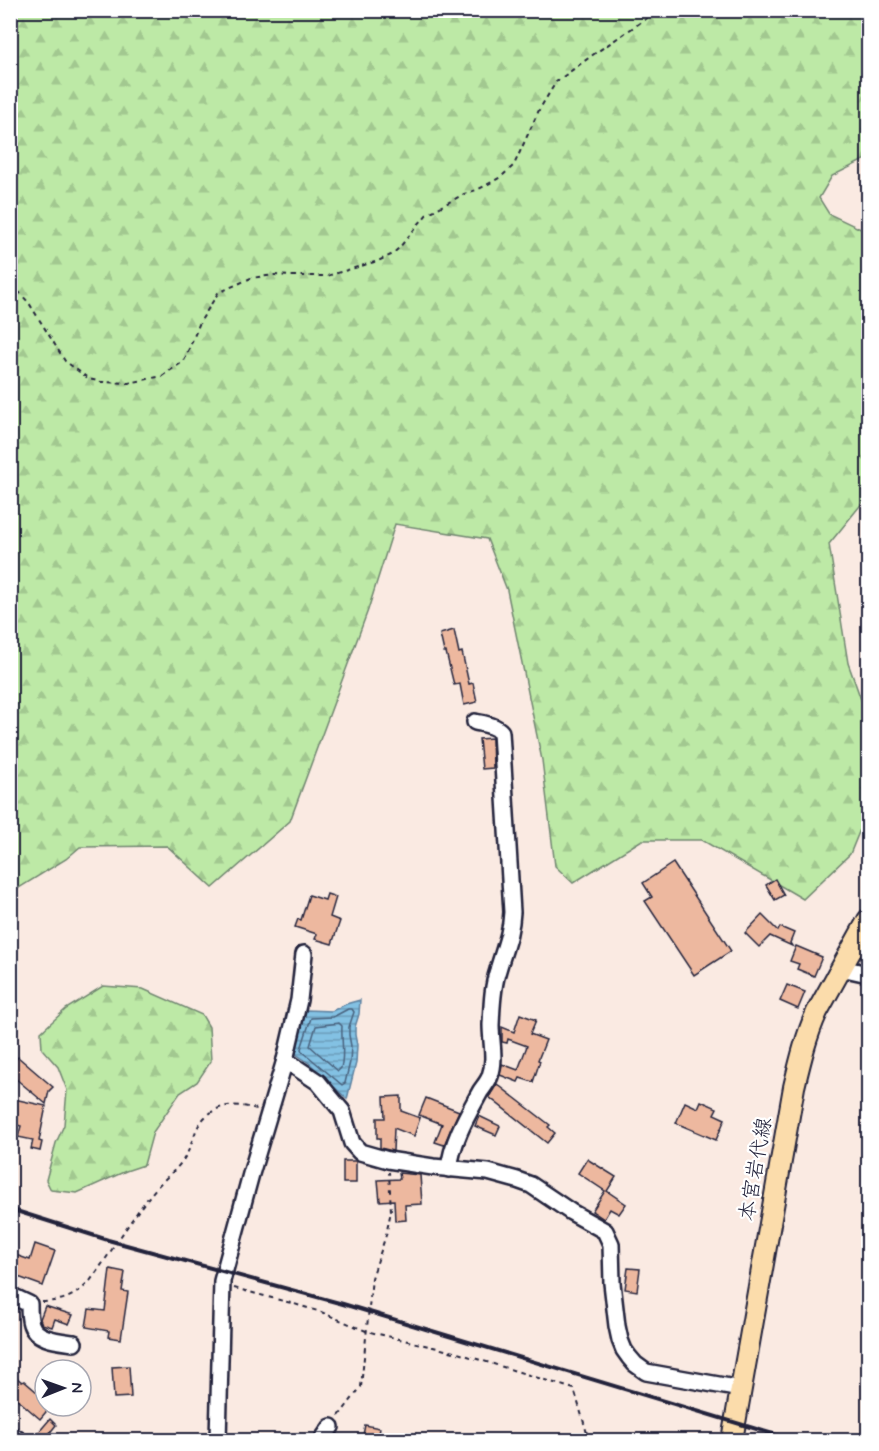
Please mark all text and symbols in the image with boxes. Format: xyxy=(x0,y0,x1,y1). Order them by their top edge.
street label: 本宮岩代線 xyxy=(733,1115,779,1223)
north arrow xyxy=(33,1358,93,1418)
text: N xyxy=(66,1382,87,1393)

